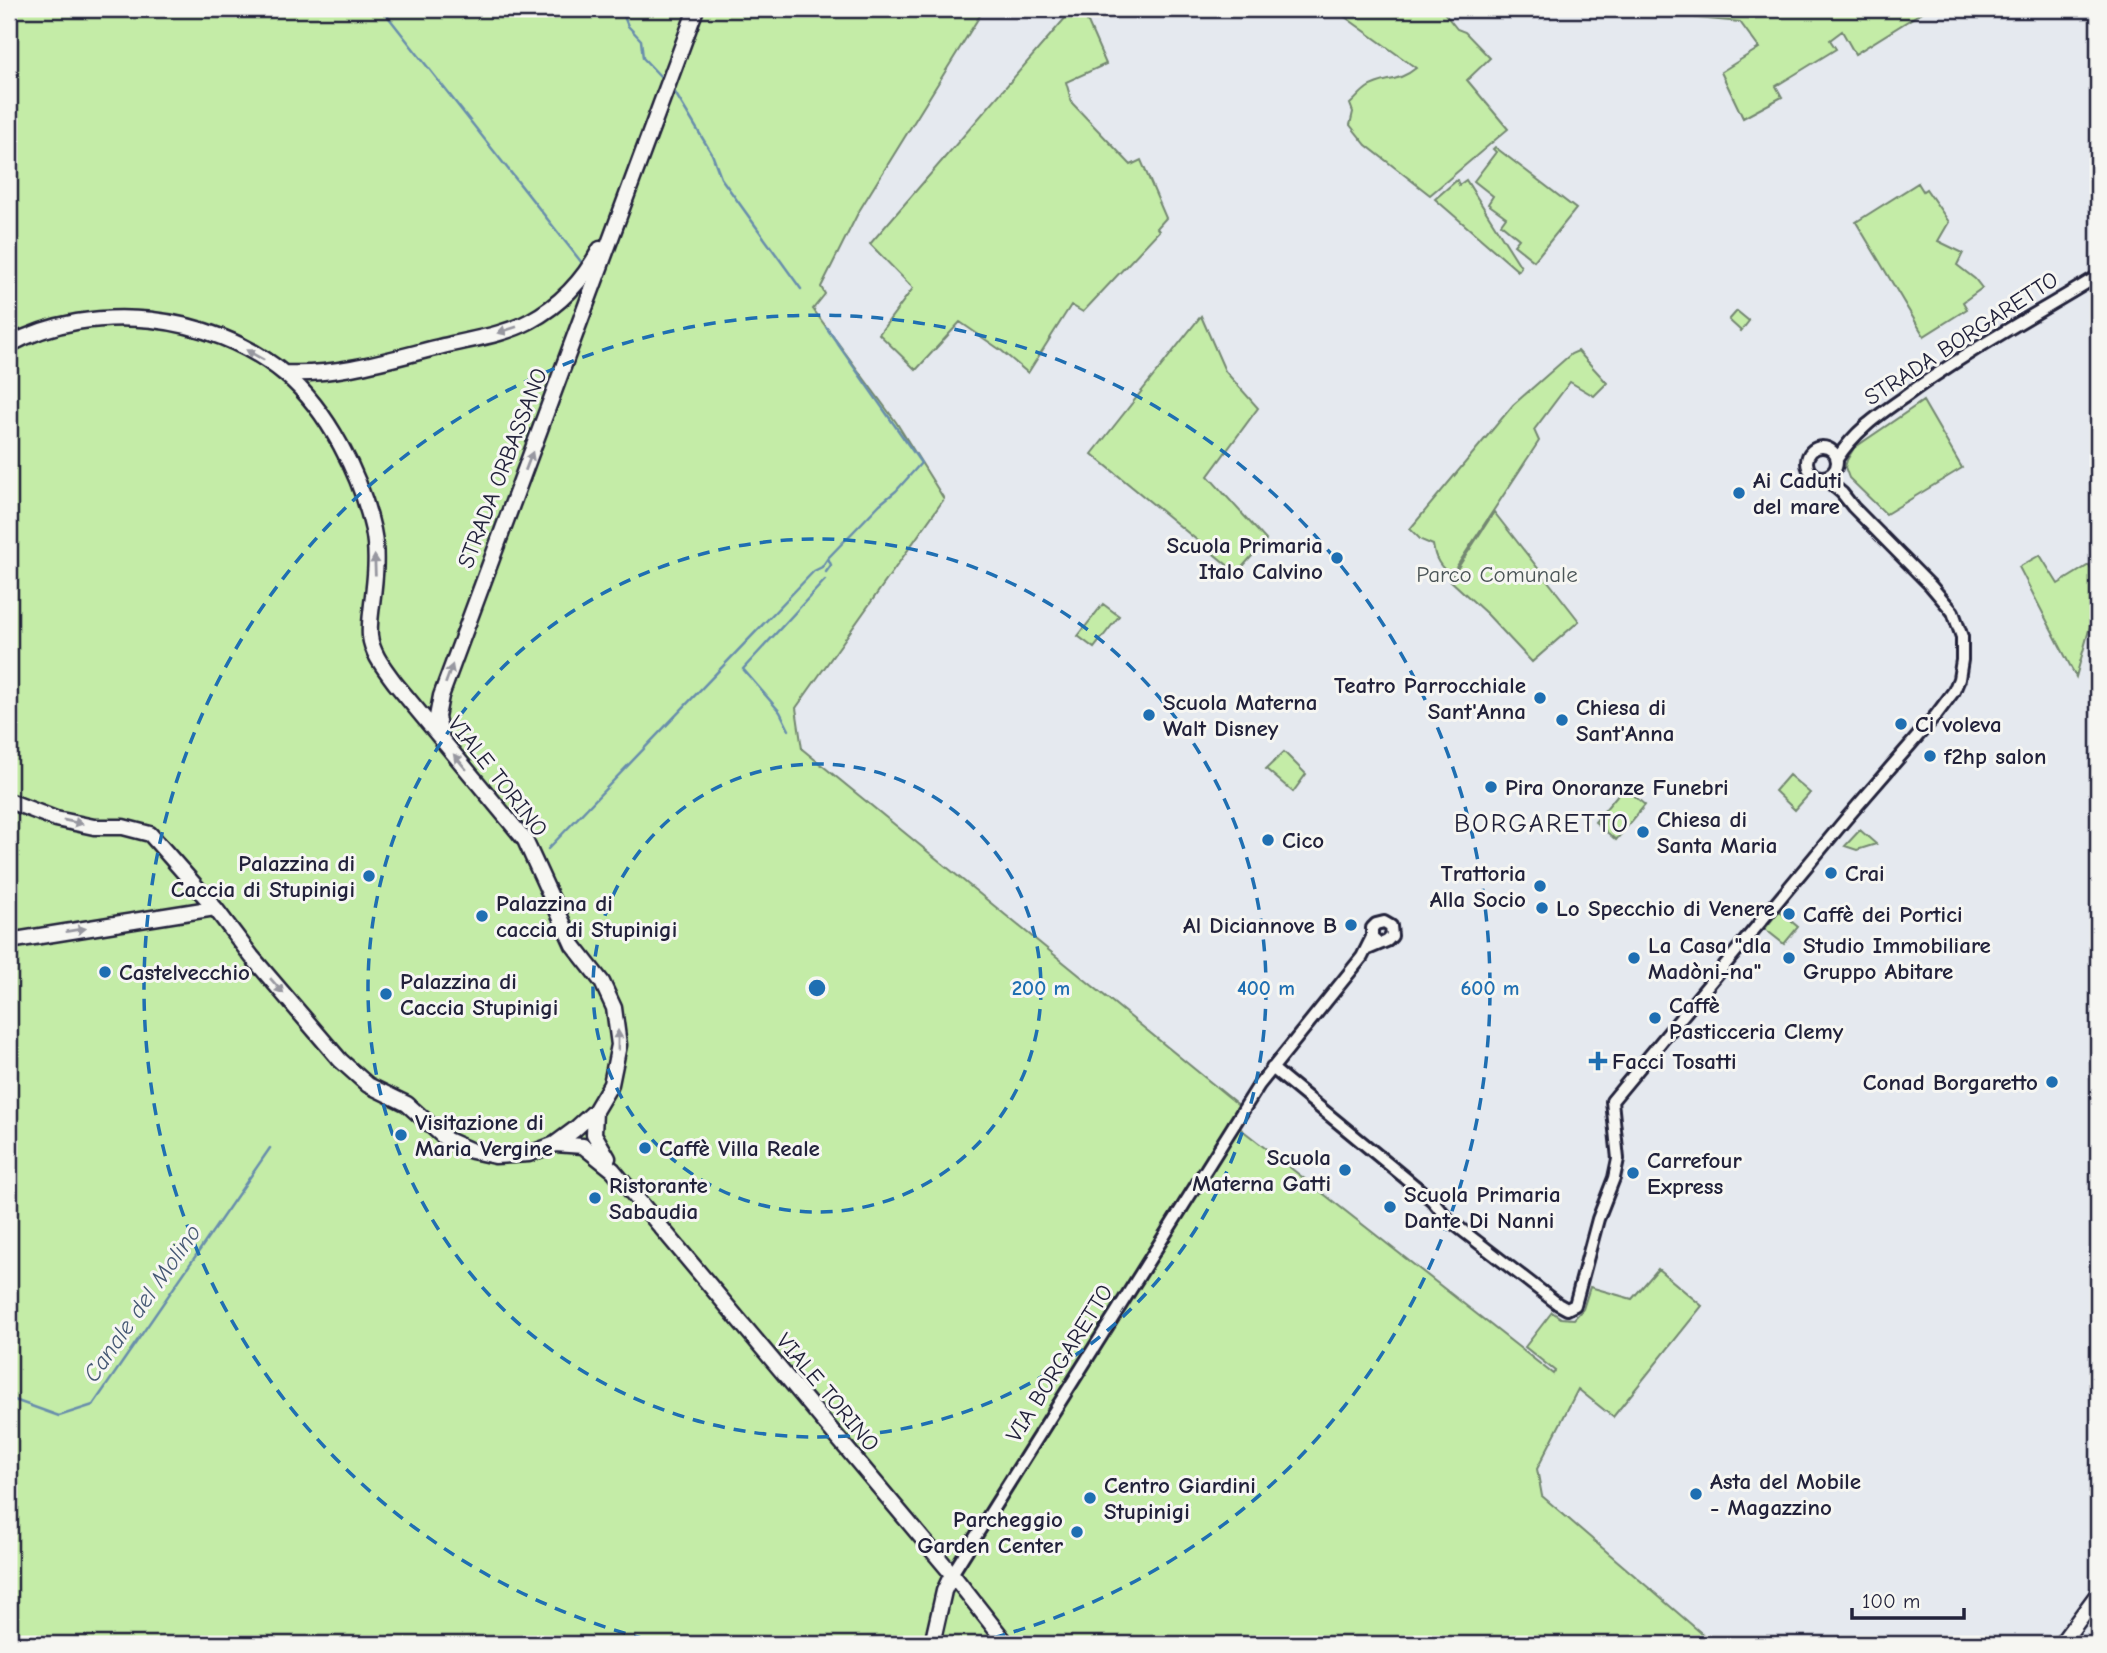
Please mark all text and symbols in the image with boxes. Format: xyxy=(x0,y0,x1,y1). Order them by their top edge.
street label: STRADA BORGARETTO xyxy=(1859,266,2063,411)
one-way arrow xyxy=(497,325,518,336)
one-way arrow xyxy=(246,349,265,361)
street label: STRADA ORBASSANO xyxy=(452,364,553,572)
one-way arrow xyxy=(524,450,535,471)
place label: Ai Caduti del mare xyxy=(1753,467,1842,520)
marker: Ai Caduti del mare xyxy=(1731,485,1747,501)
place label: Scuola Primaria Italo Calvino xyxy=(1166,532,1323,585)
marker: Scuola Primaria Italo Calvino xyxy=(1329,550,1345,566)
one-way arrow xyxy=(369,554,380,576)
park label: Parco Comunale xyxy=(1416,561,1578,588)
one-way arrow xyxy=(444,664,455,685)
place label: Teatro Parrocchiale Sant'Anna xyxy=(1334,672,1526,725)
place label: Scuola Materna Walt Disney xyxy=(1163,689,1317,742)
marker: Teatro Parrocchiale Sant'Anna xyxy=(1532,690,1548,706)
place label: Chiesa di Sant'Anna xyxy=(1576,694,1674,747)
marker: Scuola Materna Walt Disney xyxy=(1141,707,1157,723)
street label: VIALE TORINO xyxy=(442,711,553,842)
place label: Ci voleva xyxy=(1915,711,2002,738)
marker: Chiesa di Sant'Anna xyxy=(1554,712,1570,728)
marker: Ci voleva xyxy=(1893,716,1909,732)
place label: f2hp salon xyxy=(1943,743,2046,770)
marker: f2hp salon xyxy=(1922,748,1938,764)
one-way arrow xyxy=(453,753,468,770)
place label: Pira Onoranze Funebri xyxy=(1505,774,1729,801)
marker: Pira Onoranze Funebri xyxy=(1483,779,1499,795)
place label: Chiesa di Santa Maria xyxy=(1657,806,1777,859)
district label: BORGARETTO xyxy=(1454,809,1630,839)
one-way arrow xyxy=(62,817,84,828)
marker: Chiesa di Santa Maria xyxy=(1635,824,1651,840)
place label: Cico xyxy=(1282,827,1324,854)
marker: Cico xyxy=(1260,832,1276,848)
place label: Palazzina di Caccia di Stupinigi xyxy=(171,850,355,903)
place label: Trattoria Alla Socio xyxy=(1430,860,1526,913)
place label: Crai xyxy=(1845,860,1885,887)
marker: Crai xyxy=(1823,865,1839,881)
marker: Palazzina di Caccia di Stupinigi xyxy=(361,868,377,884)
marker: Trattoria Alla Socio xyxy=(1532,878,1548,894)
place label: Palazzina di caccia di Stupinigi xyxy=(496,890,677,943)
place label: Lo Specchio di Venere xyxy=(1556,895,1775,922)
marker: Lo Specchio di Venere xyxy=(1534,900,1550,916)
place label: Caffè dei Portici xyxy=(1803,901,1963,928)
marker: Caffè dei Portici xyxy=(1781,906,1797,922)
marker: Palazzina di caccia di Stupinigi xyxy=(474,908,490,924)
place label: Al Diciannove B xyxy=(1183,912,1337,939)
marker: Al Diciannove B xyxy=(1343,917,1359,933)
one-way arrow xyxy=(65,924,87,935)
place label: La Casa "dla Madòni-na" xyxy=(1648,932,1771,985)
place label: Studio Immobiliare Gruppo Abitare xyxy=(1803,932,1991,985)
marker: La Casa "dla Madòni-na" xyxy=(1626,950,1642,966)
marker: Studio Immobiliare Gruppo Abitare xyxy=(1781,950,1797,966)
place label: Castelvecchio xyxy=(119,959,250,986)
marker: Castelvecchio xyxy=(97,964,113,980)
place label: Palazzina di Caccia Stupinigi xyxy=(400,968,558,1021)
centre of rings xyxy=(805,976,829,1000)
text: 200 m xyxy=(1012,976,1070,1000)
text: 400 m xyxy=(1237,976,1295,1000)
text: 600 m xyxy=(1460,976,1520,1000)
one-way arrow xyxy=(269,977,285,994)
marker: Palazzina di Caccia Stupinigi xyxy=(378,986,394,1002)
place label: Caffè Pasticceria Clemy xyxy=(1669,992,1844,1045)
marker: Caffè Pasticceria Clemy xyxy=(1647,1010,1663,1026)
one-way arrow xyxy=(612,1029,624,1051)
place label: Facci Tosatti xyxy=(1612,1048,1737,1075)
marker: Facci Tosatti xyxy=(1590,1053,1606,1069)
place label: Conad Borgaretto xyxy=(1863,1069,2038,1096)
marker: Conad Borgaretto xyxy=(2044,1074,2060,1090)
place label: Visitazione di Maria Vergine xyxy=(415,1109,553,1162)
marker: Visitazione di Maria Vergine xyxy=(393,1127,409,1143)
place label: Caffè Villa Reale xyxy=(659,1135,820,1162)
marker: Caffè Villa Reale xyxy=(637,1140,653,1156)
place label: Scuola Materna Gatti xyxy=(1192,1144,1331,1197)
place label: Carrefour Express xyxy=(1647,1147,1742,1200)
marker: Scuola Materna Gatti xyxy=(1337,1162,1353,1178)
marker: Carrefour Express xyxy=(1625,1165,1641,1181)
place label: Ristorante Sabaudia xyxy=(609,1172,708,1225)
place label: Scuola Primaria Dante Di Nanni xyxy=(1404,1181,1561,1234)
marker: Ristorante Sabaudia xyxy=(587,1190,603,1206)
marker: Scuola Primaria Dante Di Nanni xyxy=(1382,1199,1398,1215)
water label: Canale del Molino xyxy=(77,1219,207,1387)
street label: VIA BORGARETTO xyxy=(1000,1280,1119,1447)
street label: VIALE TORINO xyxy=(770,1328,885,1457)
place label: Asta del Mobile - Magazzino xyxy=(1710,1468,1861,1521)
place label: Centro Giardini Stupinigi xyxy=(1104,1472,1256,1525)
marker: Asta del Mobile - Magazzino xyxy=(1688,1486,1704,1502)
marker: Centro Giardini Stupinigi xyxy=(1082,1490,1098,1506)
place label: Parcheggio Garden Center xyxy=(917,1506,1064,1559)
marker: Parcheggio Garden Center xyxy=(1069,1524,1085,1540)
scale bar xyxy=(1852,1576,1964,1620)
text: 100 m xyxy=(1862,1589,1920,1613)

